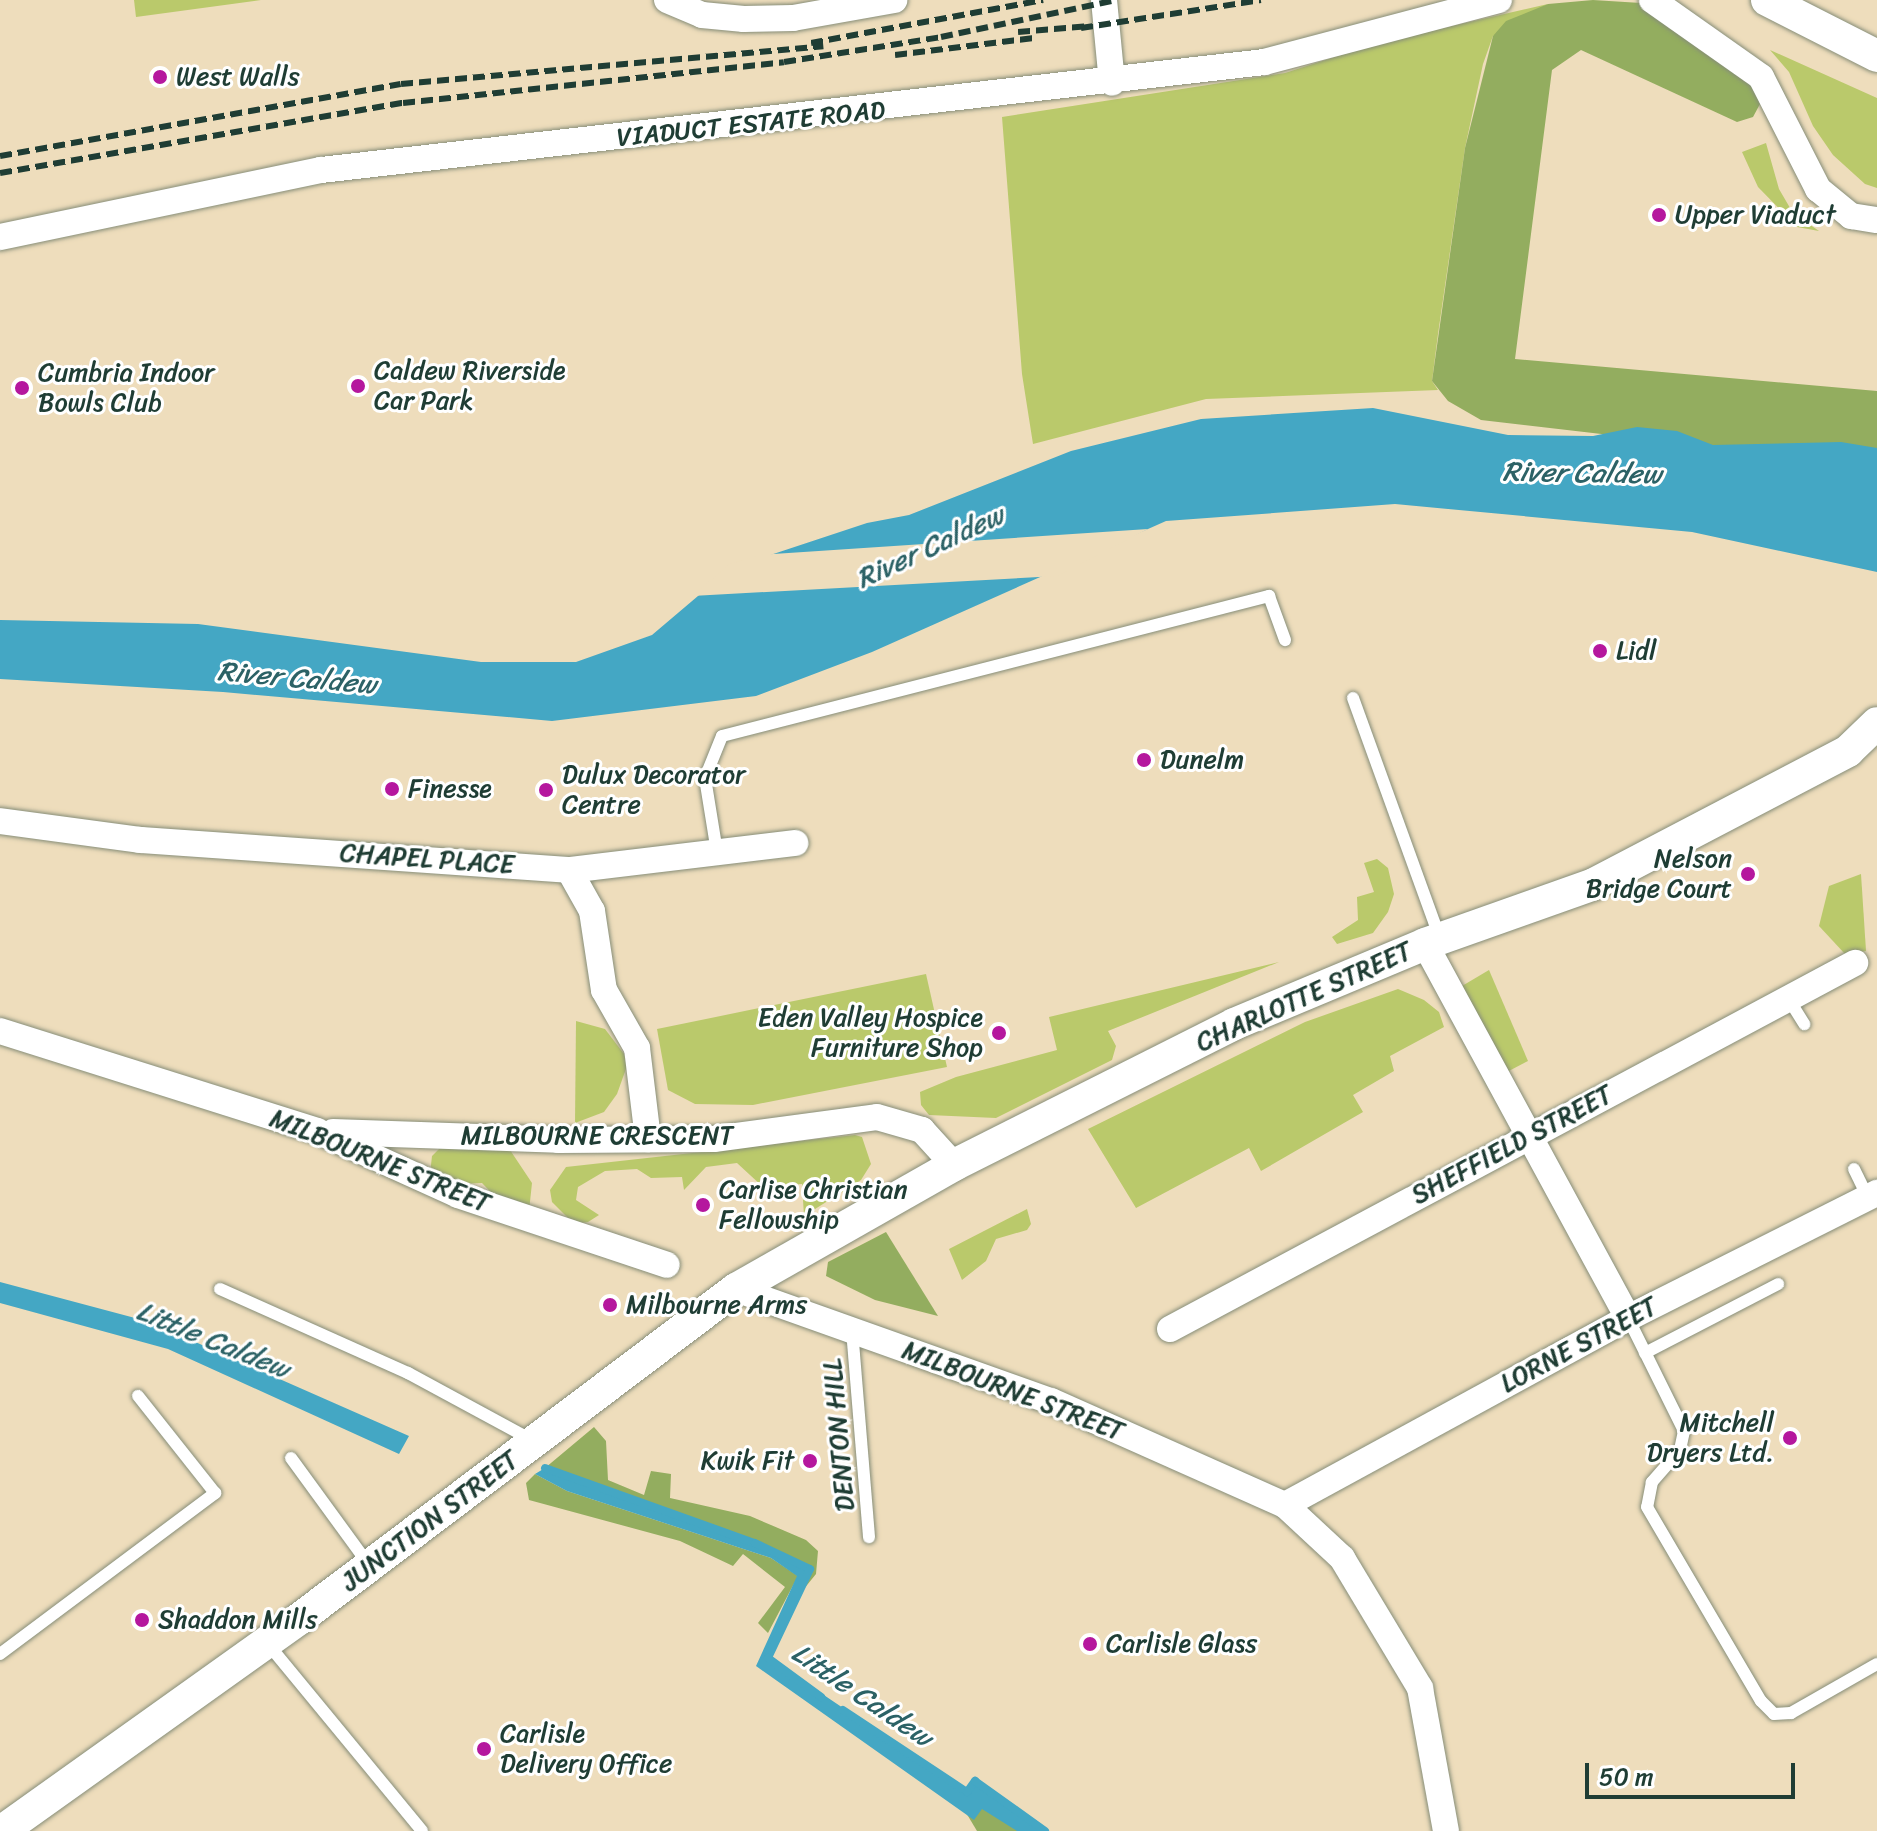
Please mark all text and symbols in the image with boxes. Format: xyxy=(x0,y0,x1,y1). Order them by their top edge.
place label: West Walls xyxy=(176,61,298,93)
marker: West Walls xyxy=(151,68,169,86)
street label: VIADUCT ESTATE ROAD xyxy=(616,94,886,154)
place label: Upper Viaduct xyxy=(1675,199,1837,231)
marker: Upper Viaduct xyxy=(1650,206,1668,224)
place label: Caldew Riverside Car Park xyxy=(374,355,566,416)
place label: Cumbria Indoor Bowls Club xyxy=(38,357,215,418)
marker: Caldew Riverside Car Park xyxy=(349,377,367,395)
marker: Cumbria Indoor Bowls Club xyxy=(13,379,31,397)
water label: River Caldew xyxy=(1502,455,1662,491)
water label: River Caldew xyxy=(851,498,1009,596)
place label: Lidl xyxy=(1616,635,1656,667)
marker: Lidl xyxy=(1591,642,1609,660)
water label: River Caldew xyxy=(216,654,378,702)
place label: Dunelm xyxy=(1160,744,1244,776)
marker: Dunelm xyxy=(1135,751,1153,769)
place label: Dulux Decorator Centre xyxy=(562,759,746,820)
place label: Finesse xyxy=(408,773,492,805)
marker: Finesse xyxy=(383,780,401,798)
marker: Dulux Decorator Centre xyxy=(537,781,555,799)
street label: CHAPEL PLACE xyxy=(339,837,515,881)
place label: Nelson Bridge Court xyxy=(1585,843,1732,904)
marker: Nelson Bridge Court xyxy=(1739,865,1757,883)
street label: CHARLOTTE STREET xyxy=(1191,935,1417,1059)
place label: Eden Valley Hospice Furniture Shop xyxy=(756,1002,983,1064)
marker: Eden Valley Hospice Furniture Shop xyxy=(990,1024,1008,1042)
street label: SHEFFIELD STREET xyxy=(1406,1079,1618,1211)
street label: MILBOURNE STREET xyxy=(264,1102,496,1220)
street label: MILBOURNE CRESCENT xyxy=(462,1120,732,1152)
place label: Carlise Christian Fellowship xyxy=(719,1174,907,1236)
marker: Carlise Christian Fellowship xyxy=(694,1196,712,1214)
place label: Milbourne Arms xyxy=(626,1289,806,1321)
street label: LORNE STREET xyxy=(1495,1291,1663,1399)
water label: Little Caldew xyxy=(132,1294,294,1386)
marker: Milbourne Arms xyxy=(601,1296,619,1314)
street label: MILBOURNE STREET xyxy=(896,1334,1130,1448)
street label: DENTON HILL xyxy=(817,1356,861,1514)
place label: Mitchell Dryers Ltd. xyxy=(1647,1407,1774,1468)
marker: Mitchell Dryers Ltd. xyxy=(1781,1429,1799,1447)
street label: JUNCTION STREET xyxy=(334,1443,526,1599)
place label: Kwik Fit xyxy=(700,1445,794,1477)
marker: Kwik Fit xyxy=(801,1452,819,1470)
place label: Shaddon Mills xyxy=(158,1604,316,1636)
marker: Shaddon Mills xyxy=(133,1611,151,1629)
place label: Carlisle Glass xyxy=(1106,1628,1257,1660)
marker: Carlisle Glass xyxy=(1081,1635,1099,1653)
water label: Little Caldew xyxy=(786,1636,938,1754)
place label: Carlisle Delivery Office xyxy=(500,1718,672,1780)
marker: Carlisle Delivery Office xyxy=(475,1740,493,1758)
scale bar xyxy=(1589,1747,1799,1797)
text: 50 m xyxy=(1599,1756,1654,1798)

